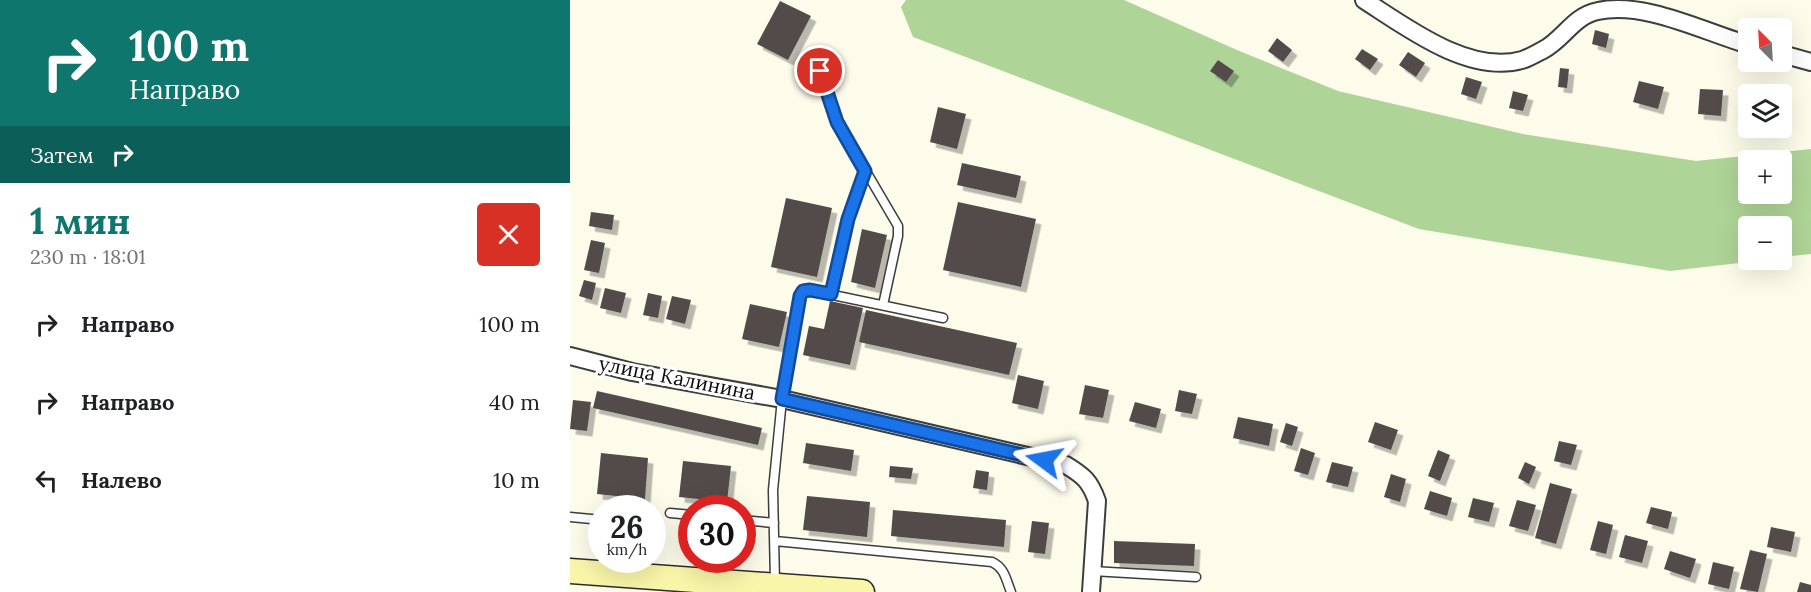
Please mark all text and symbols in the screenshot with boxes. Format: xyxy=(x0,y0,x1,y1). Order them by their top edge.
north arrow xyxy=(1738,18,1792,72)
map controls xyxy=(1738,18,1792,270)
text: 100 m xyxy=(129,19,249,73)
icon: right xyxy=(30,24,108,102)
pin xyxy=(794,45,845,96)
icon: arrive xyxy=(803,54,836,87)
text: Направо xyxy=(129,72,240,106)
button: layers xyxy=(1738,84,1792,138)
icon: right xyxy=(106,138,139,171)
text: Затем xyxy=(30,141,94,169)
button: + xyxy=(1738,150,1792,204)
text: 1 мин xyxy=(30,198,131,244)
button: close xyxy=(477,203,540,266)
button: − xyxy=(1738,216,1792,270)
text: 230 m · 18:01 xyxy=(30,244,146,269)
icon: right xyxy=(30,308,63,341)
text: Направо xyxy=(81,310,175,338)
text: 100 m xyxy=(479,310,540,338)
street label: улица Калинина xyxy=(597,350,757,405)
icon: right xyxy=(30,386,63,419)
text: Направо xyxy=(81,388,175,416)
text: 40 m xyxy=(489,388,540,416)
position arrow xyxy=(1012,428,1076,492)
icon: left xyxy=(30,464,63,497)
text: Налево xyxy=(81,466,162,494)
text: 10 m xyxy=(493,466,540,494)
speed limit sign: 30 xyxy=(678,495,756,573)
text: 26 xyxy=(610,508,644,546)
text: km/h xyxy=(607,540,647,559)

